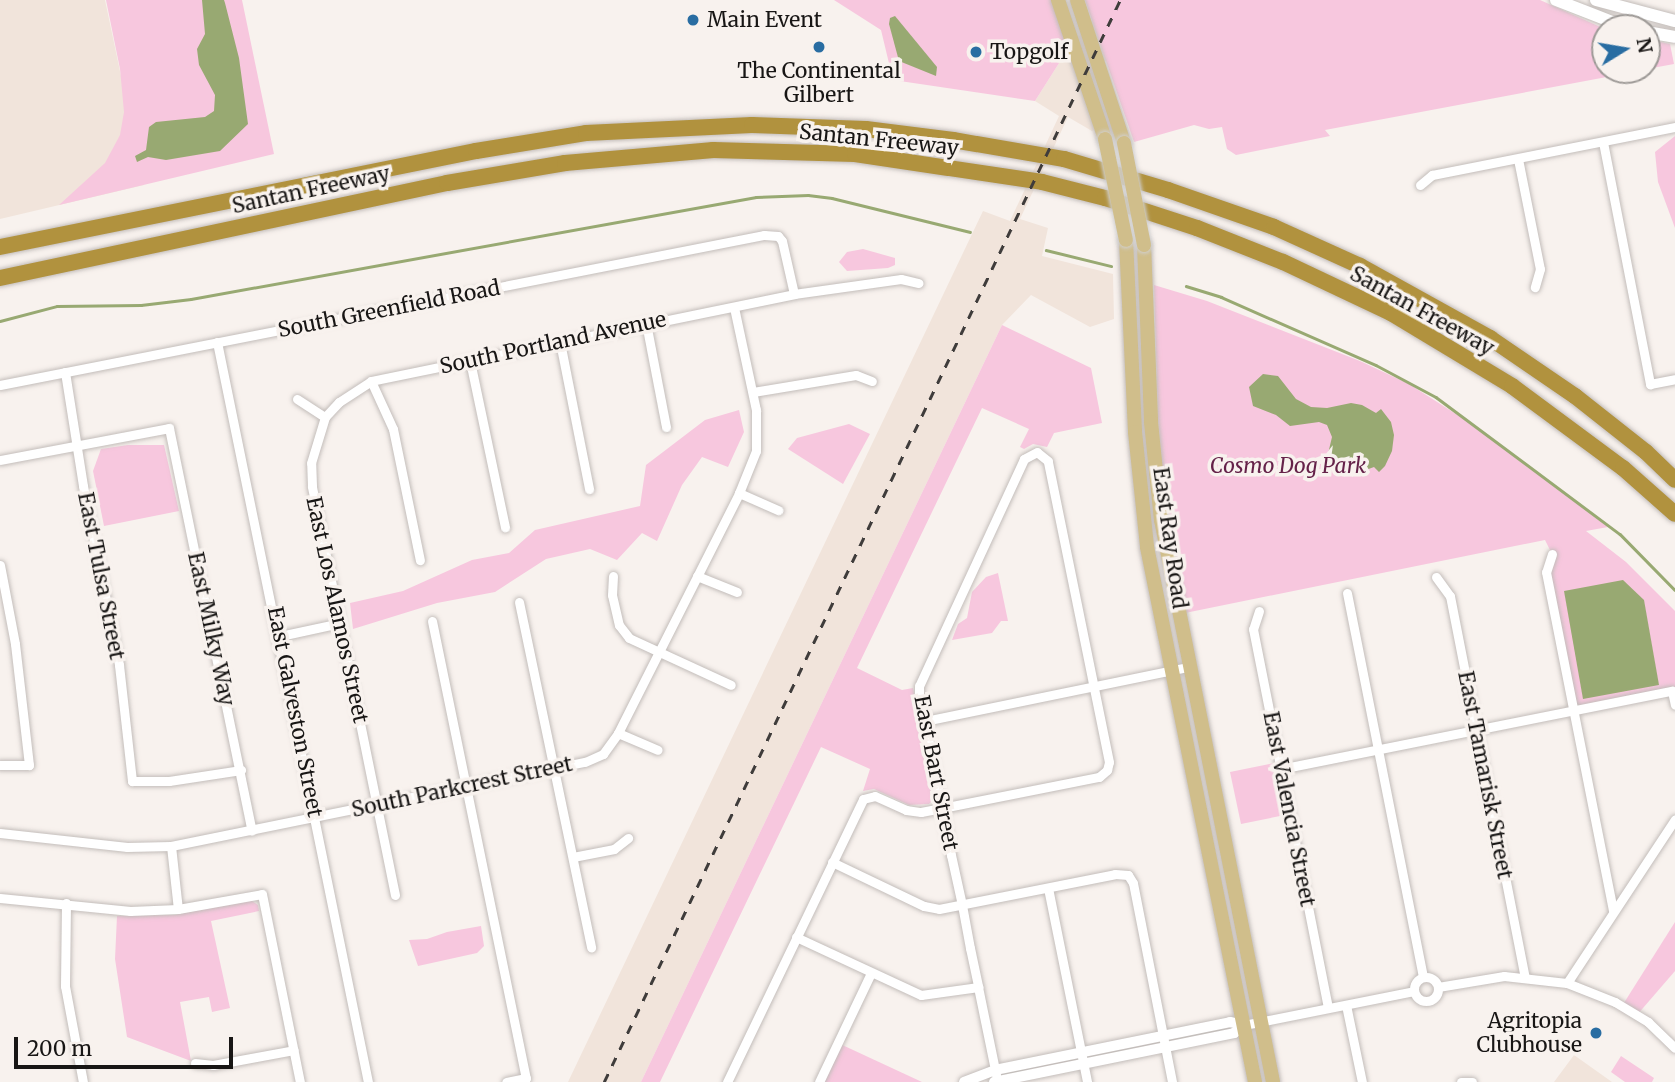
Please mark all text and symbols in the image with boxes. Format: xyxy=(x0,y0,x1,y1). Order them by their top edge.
place label: Main Event xyxy=(707,7,822,33)
marker: Main Event xyxy=(685,12,701,28)
north arrow xyxy=(1591,14,1661,84)
text: N xyxy=(1631,36,1658,55)
marker: The Continental Gilbert xyxy=(811,39,827,55)
place label: Topgolf xyxy=(990,39,1068,65)
marker: Topgolf xyxy=(968,44,984,60)
place label: The Continental Gilbert xyxy=(737,58,901,108)
street label: Santan Freeway xyxy=(798,119,960,161)
street label: Santan Freeway xyxy=(230,161,392,219)
street label: Santan Freeway xyxy=(1346,261,1498,361)
street label: South Greenfield Road xyxy=(276,275,502,343)
street label: South Portland Avenue xyxy=(438,307,668,379)
park label: Cosmo Dog Park xyxy=(1210,453,1366,479)
street label: East Ray Road xyxy=(1148,466,1192,610)
street label: East Tulsa Street xyxy=(72,490,130,662)
street label: East Los Alamos Street xyxy=(301,494,373,726)
street label: East Milky Way xyxy=(182,550,240,708)
street label: East Galveston Street xyxy=(262,605,328,819)
street label: East Tamarisk Street xyxy=(1452,669,1518,881)
street label: East Bart Street xyxy=(909,693,963,853)
street label: East Valencia Street xyxy=(1258,709,1320,909)
street label: South Parkcrest Street xyxy=(349,751,575,823)
place label: Agritopia Clubhouse xyxy=(1476,1008,1582,1058)
scale bar xyxy=(18,1023,236,1066)
marker: Agritopia Clubhouse xyxy=(1588,1025,1604,1041)
text: 200 m xyxy=(27,1035,92,1062)

